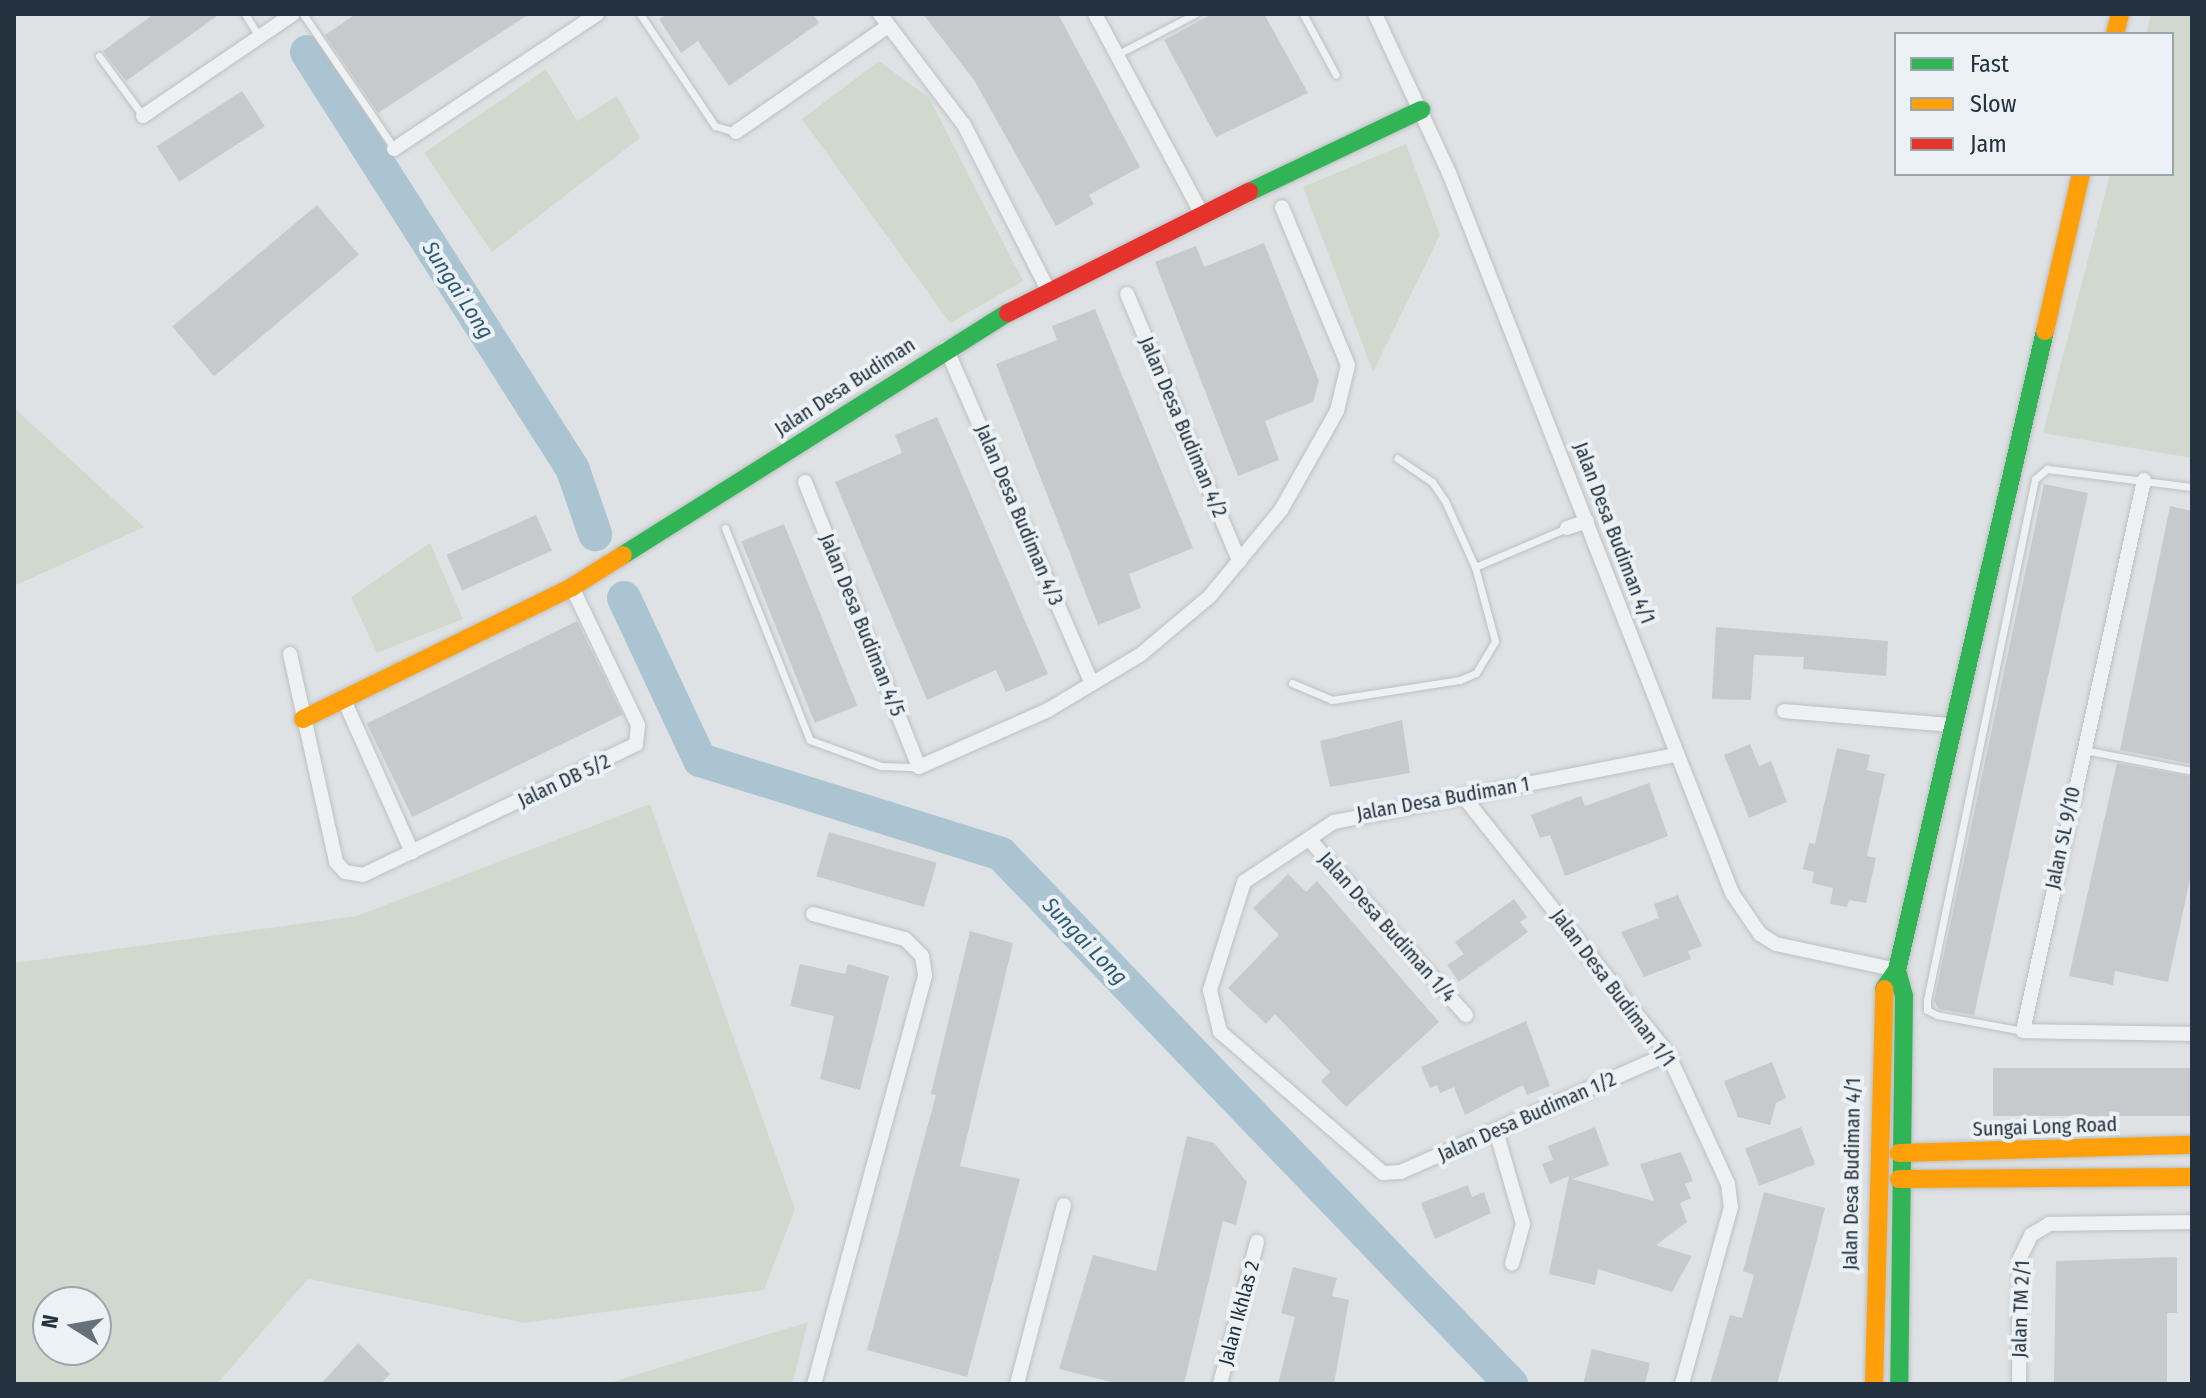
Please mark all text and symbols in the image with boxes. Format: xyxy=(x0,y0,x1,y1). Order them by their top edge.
legend xyxy=(1894,32,2174,176)
text: Fast xyxy=(1970,50,2009,78)
text: Slow xyxy=(1970,90,2016,118)
text: Jam xyxy=(1970,130,2007,158)
water label: Sungai Long xyxy=(417,236,499,344)
street label: Jalan Desa Budiman xyxy=(770,333,920,441)
street label: Jalan Desa Budiman 4/2 xyxy=(1134,333,1232,521)
street label: Jalan Desa Budiman 4/3 xyxy=(970,421,1068,609)
street label: Jalan Desa Budiman 4/1 xyxy=(1568,439,1660,627)
street label: Jalan Desa Budiman 4/5 xyxy=(814,530,910,720)
street label: Jalan DB 5/2 xyxy=(514,749,614,813)
street label: Jalan Desa Budiman 1 xyxy=(1355,772,1531,826)
street label: Jalan SL 9/10 xyxy=(2040,785,2086,891)
street label: Jalan Desa Budiman 1/4 xyxy=(1313,847,1461,1007)
water label: Sungai Long xyxy=(1037,892,1133,990)
street label: Jalan Desa Budiman 1/1 xyxy=(1546,905,1680,1071)
street label: Jalan Desa Budiman 1/2 xyxy=(1434,1067,1620,1167)
street label: Jalan Desa Budiman 4/1 xyxy=(1838,1078,1866,1270)
street label: Sungai Long Road xyxy=(1972,1112,2118,1142)
street label: Jalan Ikhlas 2 xyxy=(1214,1258,1264,1368)
street label: Jalan TM 2/1 xyxy=(2007,1260,2035,1358)
north arrow xyxy=(32,1286,112,1366)
text: N xyxy=(35,1313,64,1331)

